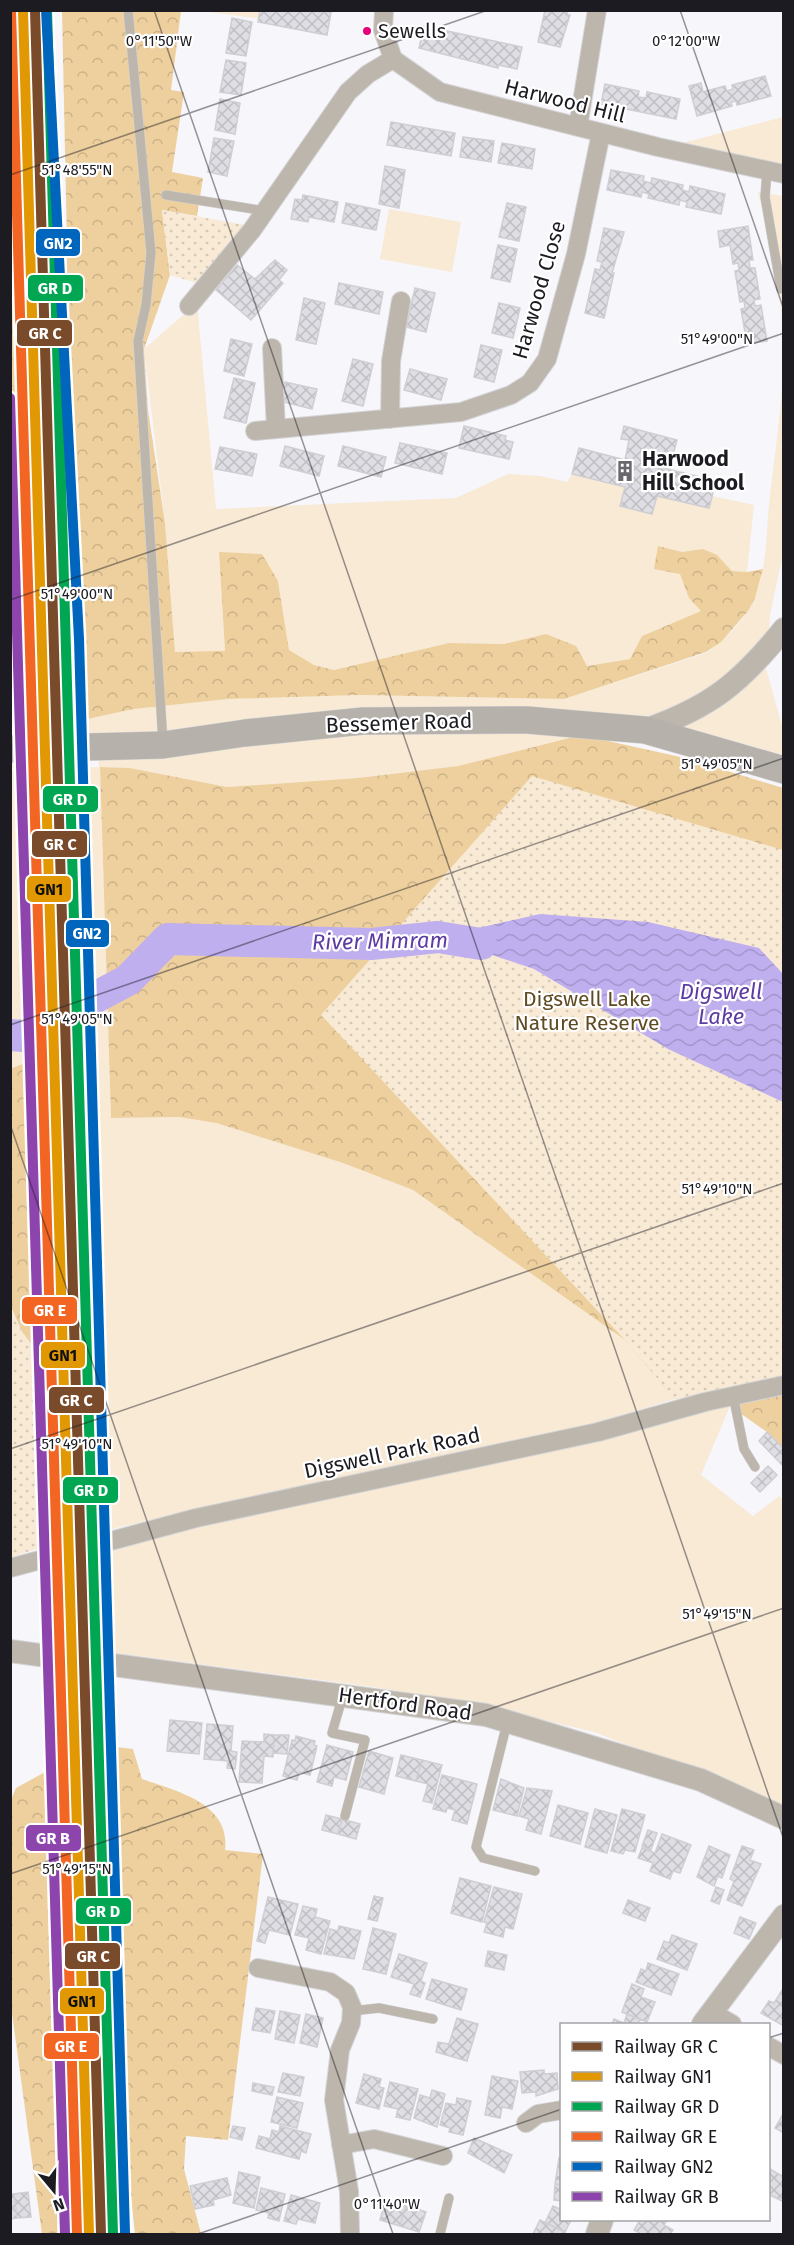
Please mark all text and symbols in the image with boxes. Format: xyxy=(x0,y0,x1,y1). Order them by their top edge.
place label: Sewells xyxy=(378,19,446,43)
marker: Sewells xyxy=(361,25,373,37)
text: 0°11'50"W xyxy=(126,32,193,50)
text: 0°12'00"W xyxy=(652,32,721,50)
street label: Harwood Hill xyxy=(502,73,628,129)
text: 51°48'55"N xyxy=(41,161,113,179)
street label: Harwood Close xyxy=(507,218,571,362)
line badge: GN2 xyxy=(35,228,81,257)
text: GN2 xyxy=(43,234,73,253)
line badge: GR D xyxy=(27,274,84,302)
text: GR D xyxy=(38,279,72,298)
line badge: GR C xyxy=(16,319,73,347)
text: GR C xyxy=(28,324,62,343)
text: 51°49'00"N xyxy=(681,330,753,348)
place label: Harwood Hill School xyxy=(642,446,745,496)
building icon: Harwood Hill School xyxy=(613,459,637,483)
text: 51°49'00"N xyxy=(41,585,113,603)
street label: Bessemer Road xyxy=(325,707,473,739)
text: 51°49'05"N xyxy=(681,755,753,773)
line badge: GR D xyxy=(42,785,99,813)
text: GR D xyxy=(53,790,87,809)
line badge: GR C xyxy=(31,830,88,858)
text: GR C xyxy=(43,835,77,854)
line badge: GN1 xyxy=(26,875,72,903)
text: GN1 xyxy=(35,880,63,899)
line badge: GN2 xyxy=(65,919,110,948)
text: GN2 xyxy=(72,924,102,943)
water label: River Mimram xyxy=(312,926,448,956)
water label: Digswell Lake xyxy=(680,978,762,1030)
park label: Digswell Lake Nature Reserve xyxy=(515,986,659,1036)
text: 51°49'05"N xyxy=(41,1010,113,1028)
text: 51°49'10"N xyxy=(682,1180,752,1198)
line badge: GR E xyxy=(21,1296,78,1325)
text: GR E xyxy=(34,1301,66,1320)
line badge: GN1 xyxy=(40,1341,86,1369)
text: GN1 xyxy=(49,1346,77,1365)
line badge: GR C xyxy=(48,1386,105,1414)
text: GR C xyxy=(59,1391,93,1410)
street label: Digswell Park Road xyxy=(301,1422,483,1484)
text: 51°49'10"N xyxy=(42,1435,112,1453)
line badge: GR D xyxy=(62,1476,119,1504)
text: GR D xyxy=(74,1481,108,1500)
text: 51°49'15"N xyxy=(682,1605,752,1623)
street label: Hertford Road xyxy=(337,1682,473,1726)
line badge: GR B xyxy=(25,1824,82,1852)
text: GR B xyxy=(36,1829,70,1848)
text: 51°49'15"N xyxy=(42,1860,112,1878)
line badge: GR D xyxy=(75,1897,132,1925)
text: GR D xyxy=(86,1902,120,1921)
line badge: GR C xyxy=(64,1942,121,1970)
text: GR C xyxy=(76,1947,110,1966)
line badge: GN1 xyxy=(59,1987,105,2015)
text: GN1 xyxy=(68,1992,96,2011)
legend xyxy=(560,2023,770,2221)
line badge: GR E xyxy=(43,2032,100,2060)
text: Railway GR C xyxy=(614,2036,718,2058)
text: GR E xyxy=(55,2037,87,2056)
text: Railway GN1 xyxy=(614,2066,712,2088)
text: Railway GR D xyxy=(614,2096,719,2118)
text: Railway GR E xyxy=(614,2126,717,2148)
text: Railway GN2 xyxy=(614,2156,713,2178)
north arrow xyxy=(24,2161,84,2221)
text: Railway GR B xyxy=(614,2186,719,2208)
text: N xyxy=(51,2194,67,2215)
text: 0°11'40"W xyxy=(354,2195,421,2213)

